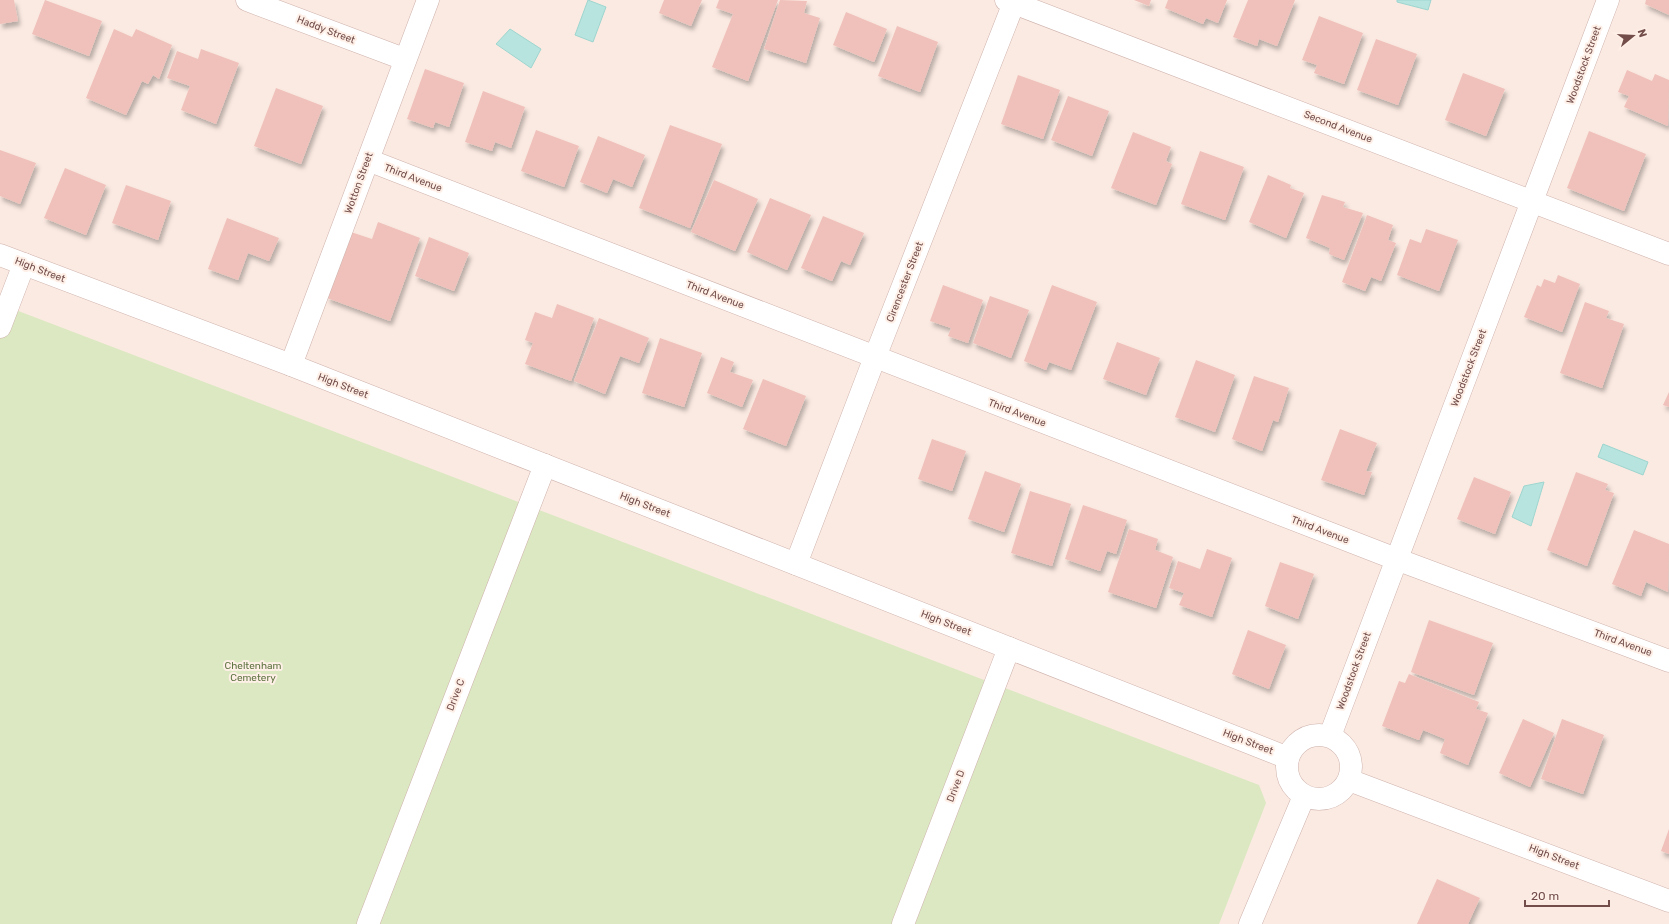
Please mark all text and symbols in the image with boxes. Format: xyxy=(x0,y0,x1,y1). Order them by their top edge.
street label: Haddy Street xyxy=(295,13,357,47)
north arrow xyxy=(1613,16,1653,56)
street label: Woodstock Street xyxy=(1564,24,1604,106)
text: N xyxy=(1635,27,1649,39)
street label: Second Avenue xyxy=(1302,108,1374,146)
street label: Wotton Street xyxy=(342,151,376,215)
street label: Third Avenue xyxy=(382,161,444,195)
street label: Cirencester Street xyxy=(884,240,926,324)
street label: High Street xyxy=(13,255,67,285)
street label: Third Avenue xyxy=(684,278,746,312)
street label: Woodstock Street xyxy=(1449,328,1489,408)
street label: High Street xyxy=(316,371,370,401)
street label: Third Avenue xyxy=(986,396,1048,430)
street label: High Street xyxy=(618,490,672,520)
street label: Third Avenue xyxy=(1289,513,1351,547)
street label: High Street xyxy=(919,608,973,638)
street label: Third Avenue xyxy=(1592,627,1654,659)
street label: Woodstock Street xyxy=(1334,630,1374,712)
park label: Cheltenham Cemetery xyxy=(225,660,282,684)
street label: Drive C xyxy=(444,677,468,713)
street label: High Street xyxy=(1221,727,1275,757)
street label: Drive D xyxy=(944,768,968,804)
street label: High Street xyxy=(1527,842,1581,872)
scale bar xyxy=(1525,882,1609,908)
text: 20 m xyxy=(1531,889,1559,903)

